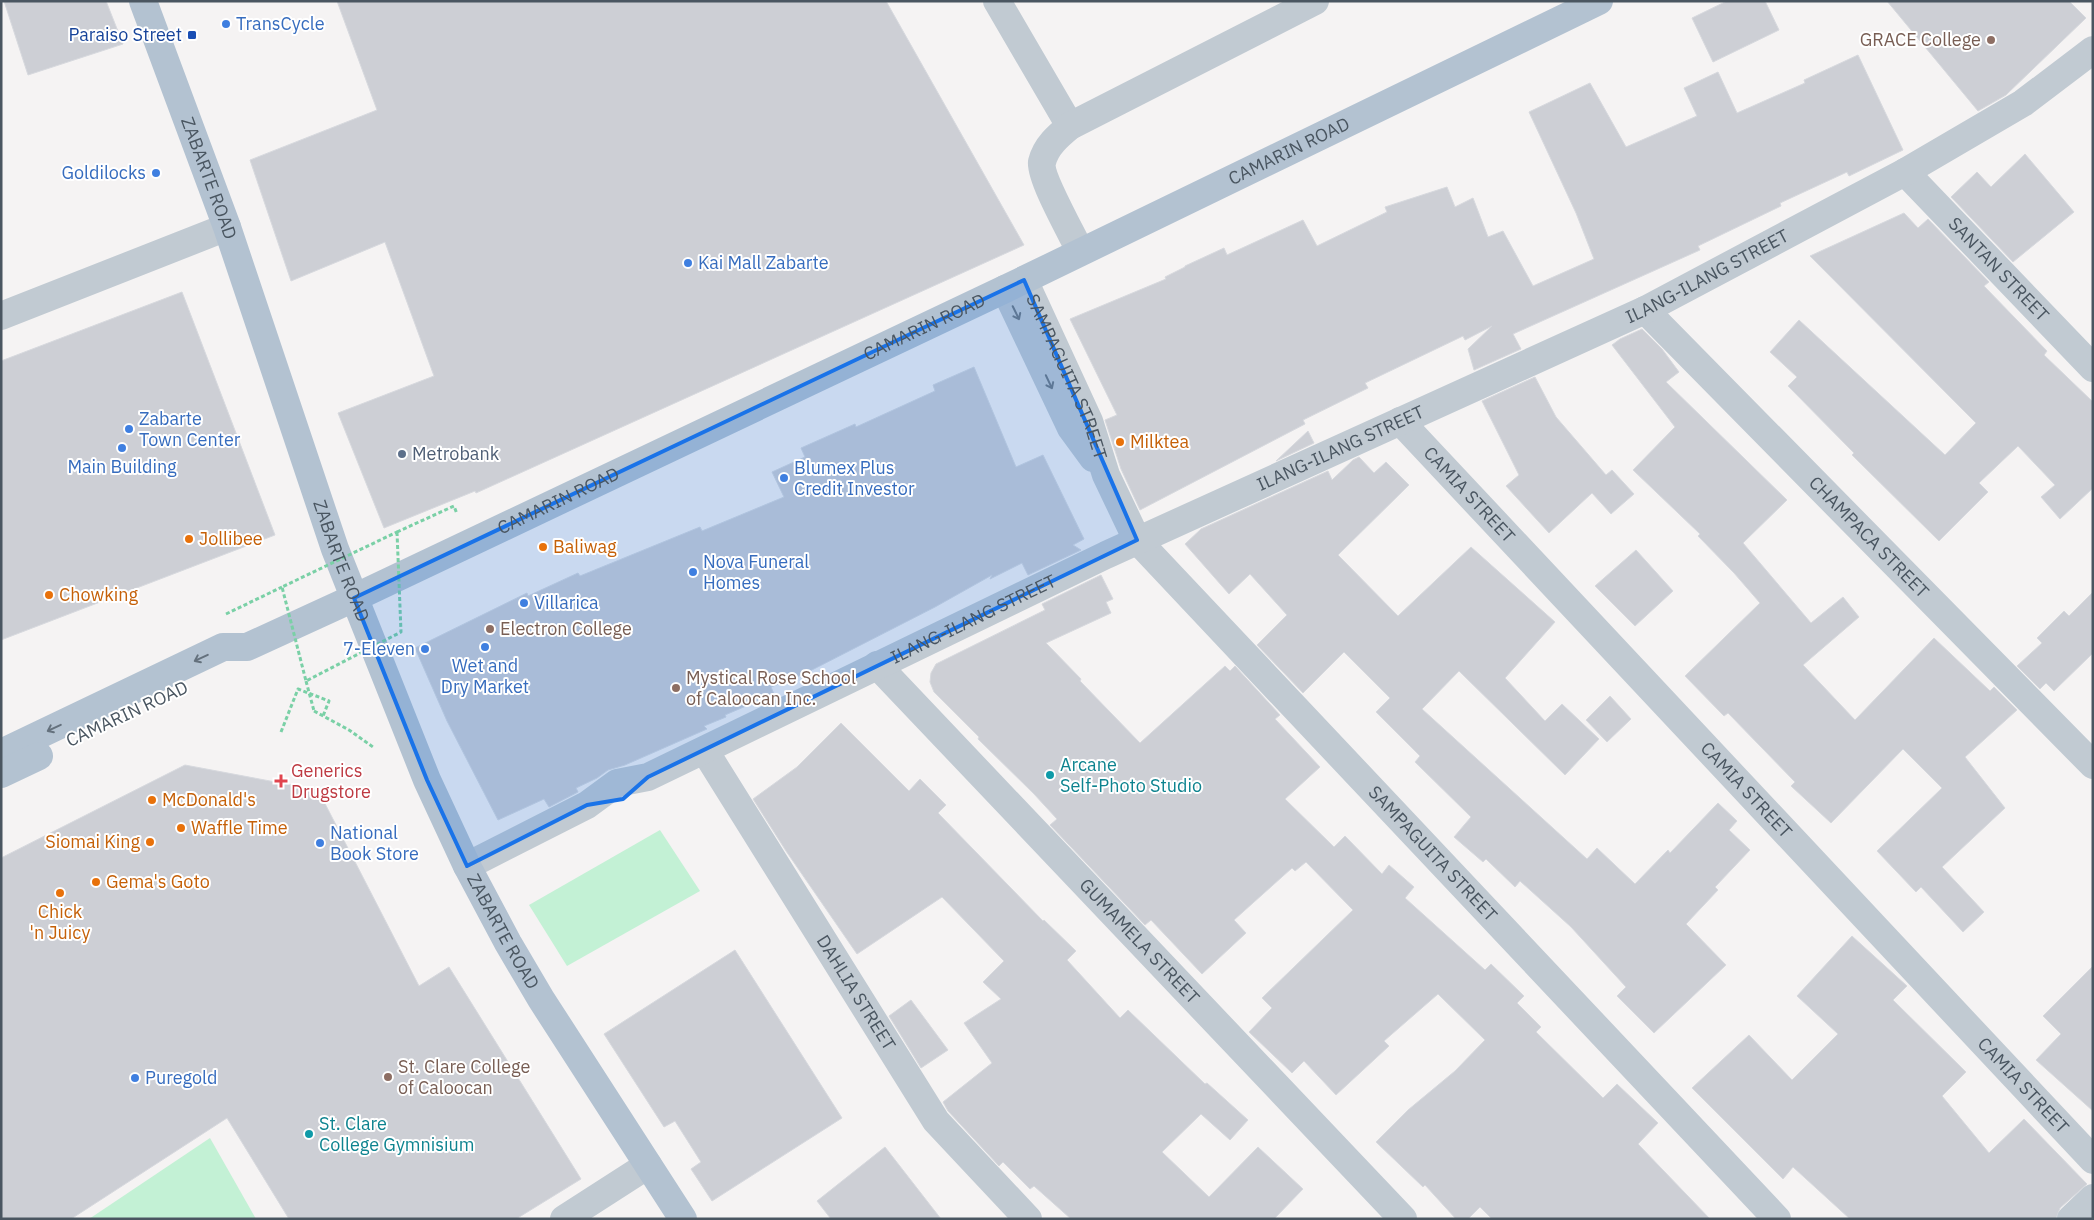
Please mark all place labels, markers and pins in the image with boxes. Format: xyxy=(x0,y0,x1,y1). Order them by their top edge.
place label: TransCycle xyxy=(236,12,325,35)
marker: TransCycle xyxy=(220,18,232,30)
place label: Paraiso Street xyxy=(69,23,182,46)
place label: GRACE College xyxy=(1860,28,1981,51)
marker: Paraiso Street xyxy=(186,29,198,41)
marker: GRACE College xyxy=(1985,34,1997,46)
place label: Goldilocks xyxy=(61,161,146,184)
marker: Goldilocks xyxy=(150,167,162,179)
place label: Kai Mall Zabarte xyxy=(698,251,829,274)
marker: Kai Mall Zabarte xyxy=(682,257,694,269)
place label: Zabarte Town Center xyxy=(139,407,241,451)
marker: Zabarte Town Center xyxy=(123,423,135,435)
place label: Milktea xyxy=(1130,430,1189,453)
marker: Milktea xyxy=(1114,436,1126,448)
marker: Main Building xyxy=(116,442,128,454)
place label: Metrobank xyxy=(412,442,500,465)
marker: Metrobank xyxy=(396,448,408,460)
place label: Main Building xyxy=(67,455,177,478)
place label: Blumex Plus Credit Investor xyxy=(794,456,915,500)
marker: Blumex Plus Credit Investor xyxy=(778,472,790,484)
place label: Jollibee xyxy=(199,527,263,550)
marker: Jollibee xyxy=(183,533,195,545)
place label: Baliwag xyxy=(553,535,617,558)
marker: Baliwag xyxy=(537,541,549,553)
place label: Nova Funeral Homes xyxy=(703,550,809,594)
marker: Nova Funeral Homes xyxy=(687,566,699,578)
place label: Chowking xyxy=(59,583,138,606)
marker: Chowking xyxy=(43,589,55,601)
place label: Villarica xyxy=(534,591,599,614)
marker: Villarica xyxy=(518,597,530,609)
place label: Electron College xyxy=(500,617,632,640)
marker: Electron College xyxy=(484,623,496,635)
place label: 7-Eleven xyxy=(343,637,415,660)
marker: Wet and Dry Market xyxy=(479,641,491,653)
marker: 7-Eleven xyxy=(419,643,431,655)
place label: Wet and Dry Market xyxy=(441,654,529,698)
place label: Mystical Rose School of Caloocan Inc. xyxy=(686,666,856,710)
marker: Mystical Rose School of Caloocan Inc. xyxy=(670,682,682,694)
place label: Arcane Self-Photo Studio xyxy=(1060,753,1202,797)
place label: Generics Drugstore xyxy=(291,759,371,803)
marker: Arcane Self-Photo Studio xyxy=(1044,769,1056,781)
marker: Generics Drugstore xyxy=(275,775,287,787)
place label: McDonald's xyxy=(162,788,256,811)
marker: McDonald's xyxy=(146,794,158,806)
place label: Waffle Time xyxy=(191,816,288,839)
place label: National Book Store xyxy=(330,821,419,865)
marker: Waffle Time xyxy=(175,822,187,834)
place label: Siomai King xyxy=(45,830,140,853)
marker: Siomai King xyxy=(144,836,156,848)
marker: National Book Store xyxy=(314,837,326,849)
place label: Gema's Goto xyxy=(106,870,210,893)
marker: Gema's Goto xyxy=(90,876,102,888)
marker: Chick 'n Juicy xyxy=(54,887,66,899)
place label: Chick 'n Juicy xyxy=(30,900,90,944)
place label: St. Clare College of Caloocan xyxy=(398,1055,530,1099)
place label: Puregold xyxy=(145,1066,217,1089)
marker: St. Clare College of Caloocan xyxy=(382,1071,394,1083)
marker: Puregold xyxy=(129,1072,141,1084)
place label: St. Clare College Gymnisium xyxy=(319,1112,475,1156)
marker: St. Clare College Gymnisium xyxy=(303,1128,315,1140)

